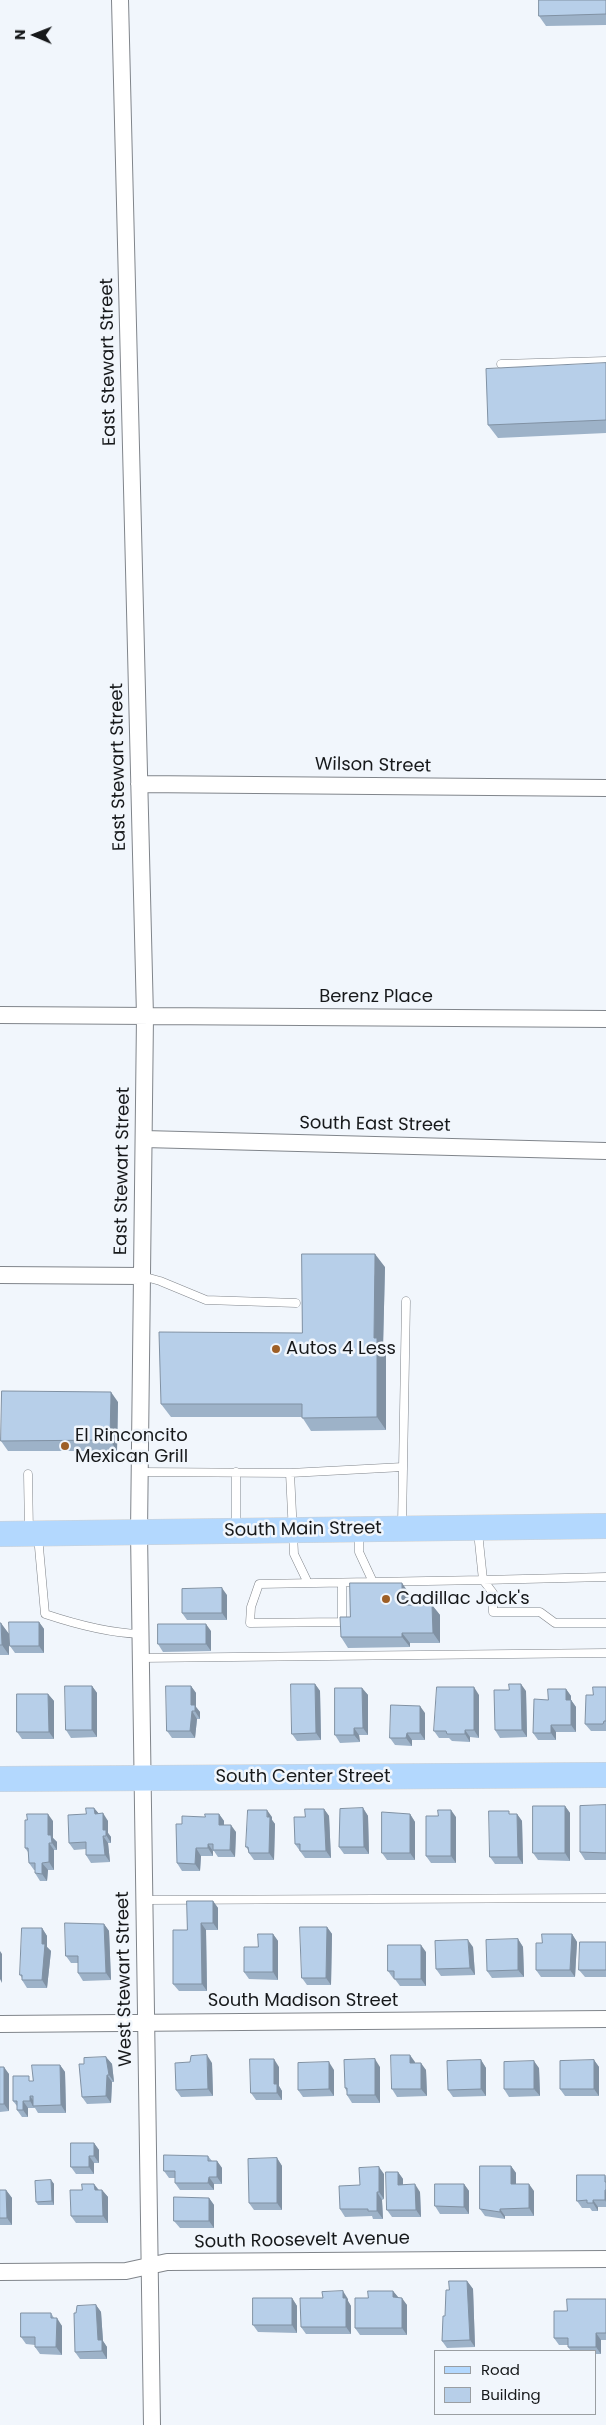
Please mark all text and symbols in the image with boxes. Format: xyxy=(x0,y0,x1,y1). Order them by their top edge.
north arrow xyxy=(10,10,60,60)
text: N xyxy=(10,29,30,40)
street label: East Stewart Street xyxy=(97,278,121,446)
street label: East Stewart Street xyxy=(107,683,131,851)
street label: Wilson Street xyxy=(315,754,431,778)
street label: Berenz Place xyxy=(319,986,433,1008)
street label: East Stewart Street xyxy=(111,1087,135,1255)
street label: South East Street xyxy=(299,1113,451,1137)
place label: Autos 4 Less xyxy=(286,1338,396,1360)
marker: Autos 4 Less xyxy=(270,1343,282,1355)
place label: El Rinconcito Mexican Grill xyxy=(75,1425,188,1468)
marker: El Rinconcito Mexican Grill xyxy=(59,1440,71,1452)
street label: South Main Street xyxy=(224,1518,382,1542)
place label: Cadillac Jack's xyxy=(396,1588,530,1610)
marker: Cadillac Jack's xyxy=(380,1593,392,1605)
street label: South Center Street xyxy=(216,1766,390,1788)
street label: West Stewart Street xyxy=(113,1891,137,2067)
street label: South Madison Street xyxy=(208,1990,398,2012)
street label: South Roosevelt Avenue xyxy=(194,2228,410,2254)
legend xyxy=(434,2350,596,2415)
text: Road xyxy=(481,2359,520,2380)
text: Building xyxy=(481,2384,541,2405)

